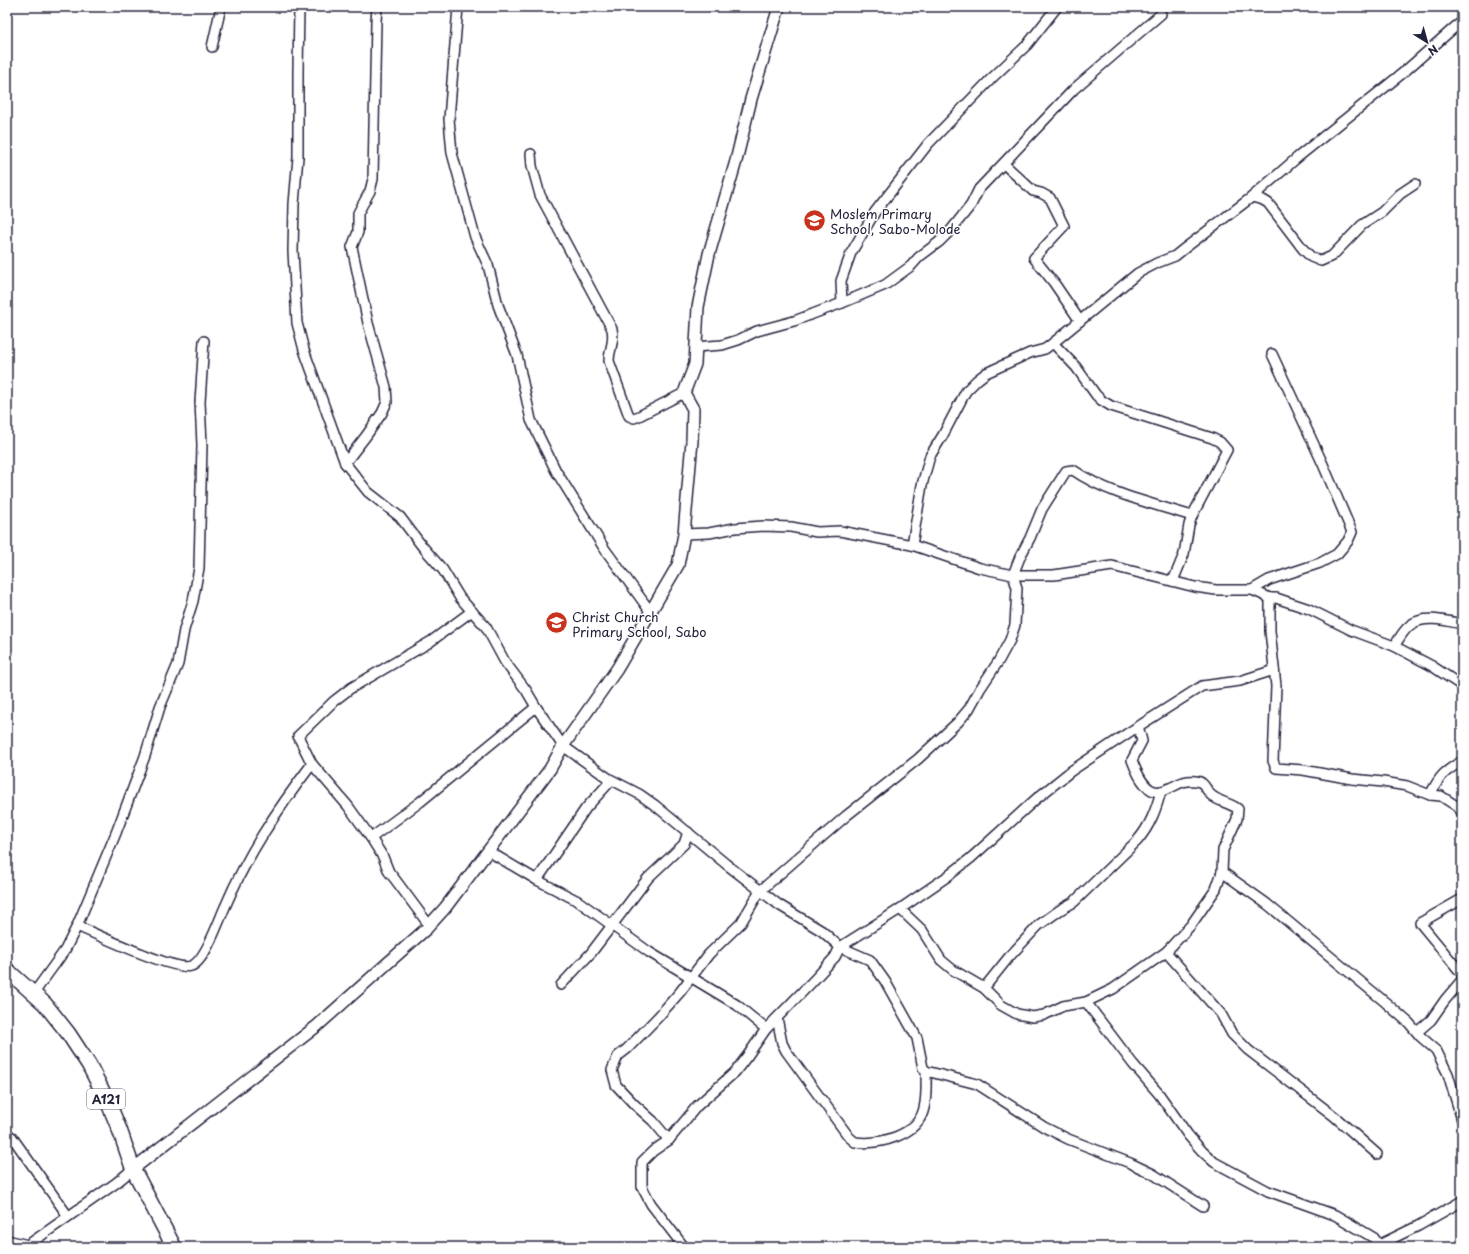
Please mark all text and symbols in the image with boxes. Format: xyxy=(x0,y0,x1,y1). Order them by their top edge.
north arrow xyxy=(1407,22,1447,62)
text: N xyxy=(1424,41,1442,60)
place label: Moslem Primary School, Sabo-Molode xyxy=(830,204,960,238)
school or university icon: Moslem Primary School, Sabo-Molode xyxy=(801,207,827,233)
place label: Christ Church Primary School, Sabo xyxy=(572,607,707,641)
school or university icon: Christ Church Primary School, Sabo xyxy=(543,610,569,636)
road number: A121 xyxy=(87,1089,125,1109)

